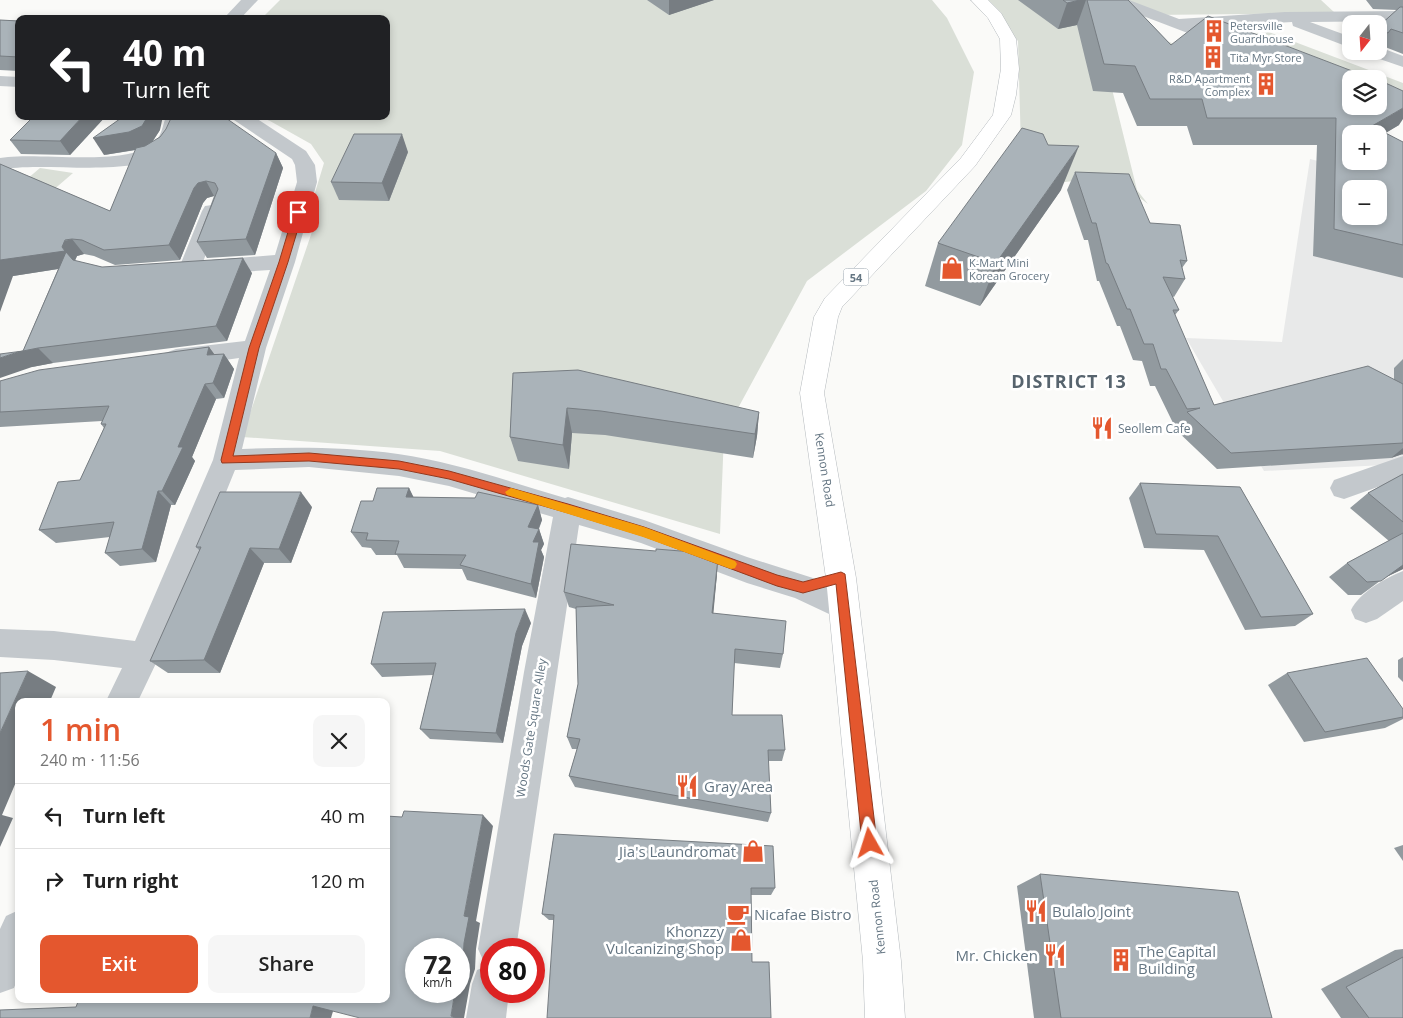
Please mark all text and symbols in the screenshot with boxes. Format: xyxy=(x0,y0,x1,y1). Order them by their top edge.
north arrow xyxy=(1342,15,1388,60)
map controls xyxy=(1342,15,1387,225)
building icon: Petersville Guardhouse xyxy=(1201,18,1227,44)
place label: Petersville Guardhouse xyxy=(1230,18,1294,46)
text: 40 m xyxy=(123,29,206,76)
icon: left xyxy=(40,35,105,100)
building icon: Tita Myr Store xyxy=(1200,44,1226,70)
place label: Tita Myr Store xyxy=(1230,50,1302,65)
button: layers xyxy=(1342,70,1387,115)
place label: R&D Apartment Complex xyxy=(1169,71,1250,99)
building icon: R&D Apartment Complex xyxy=(1253,71,1279,97)
text: Turn left xyxy=(123,74,210,104)
button: + xyxy=(1342,125,1387,170)
button: − xyxy=(1342,180,1387,225)
pin xyxy=(277,191,319,233)
icon: arrive xyxy=(284,198,312,226)
shop icon: K-Mart Mini Korean Grocery xyxy=(939,255,965,281)
place label: K-Mart Mini Korean Grocery xyxy=(969,255,1050,283)
road number: 54 xyxy=(844,268,868,286)
district label: DISTRICT 13 xyxy=(1011,369,1127,393)
restaurant icon: Seollem Cafe xyxy=(1089,415,1115,441)
place label: Seollem Cafe xyxy=(1118,420,1191,437)
street label: Kennon Road xyxy=(811,432,839,508)
street label: Woods Gate Square Alley xyxy=(512,656,551,799)
text: 1 min xyxy=(40,709,121,750)
button: close xyxy=(313,715,365,767)
text: 240 m · 11:56 xyxy=(40,749,140,771)
restaurant icon: Gray Area xyxy=(674,773,700,799)
place label: Gray Area xyxy=(704,776,773,796)
icon: left xyxy=(40,802,68,830)
text: Turn left xyxy=(83,803,165,829)
text: 40 m xyxy=(321,803,365,829)
position arrow xyxy=(843,816,895,868)
shop icon: Jia's Laundromat xyxy=(740,838,766,864)
place label: Jia's Laundromat xyxy=(617,841,736,861)
icon: right xyxy=(40,867,68,895)
text: Turn right xyxy=(83,868,178,894)
text: 120 m xyxy=(310,868,365,894)
street label: Kennon Road xyxy=(865,879,889,955)
restaurant icon: Bulalo Joint xyxy=(1023,898,1049,924)
cafe icon: Nicafae Bistro xyxy=(725,901,751,927)
place label: Bulalo Joint xyxy=(1052,901,1131,921)
place label: Nicafae Bistro xyxy=(754,904,851,924)
place label: Khonzzy Vulcanizing Shop xyxy=(606,921,724,958)
shop icon: Khonzzy Vulcanizing Shop xyxy=(728,927,754,953)
button: Exit xyxy=(40,935,198,993)
button: Share xyxy=(208,935,365,993)
speed limit sign: 80 xyxy=(480,938,545,1003)
place label: The Capital Building xyxy=(1138,941,1216,978)
restaurant icon: Mr. Chicken xyxy=(1042,942,1068,968)
place label: Mr. Chicken xyxy=(955,945,1038,965)
text: 72 xyxy=(423,947,452,981)
building icon: The Capital Building xyxy=(1108,947,1134,973)
text: km/h xyxy=(423,974,452,991)

